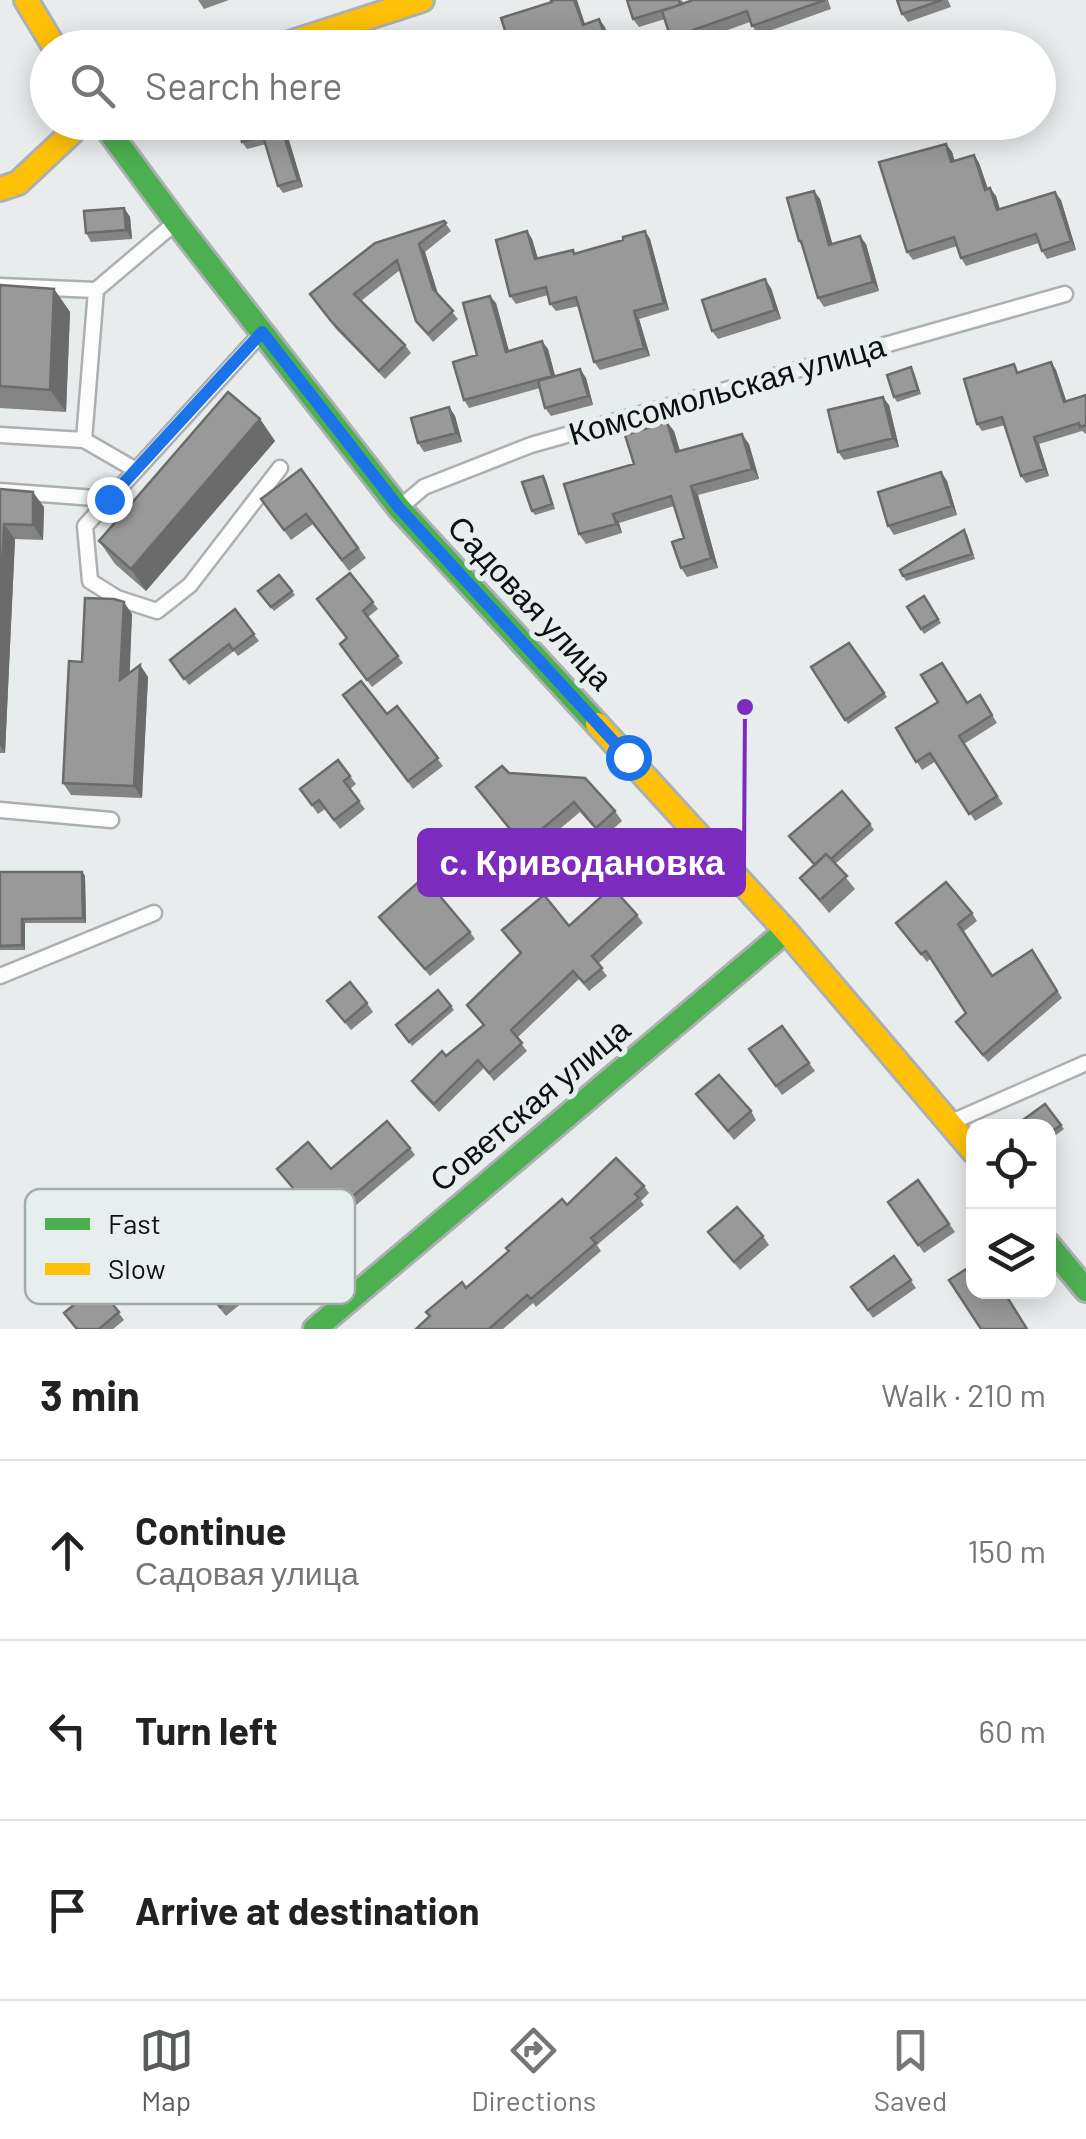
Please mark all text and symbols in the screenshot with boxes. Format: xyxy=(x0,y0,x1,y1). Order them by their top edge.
search box xyxy=(30,30,1056,140)
icon: search xyxy=(65,58,120,113)
text: Search here xyxy=(145,62,343,108)
street label: Комсомольская улица xyxy=(564,325,889,452)
route end xyxy=(87,477,133,523)
street label: Садовая улица xyxy=(440,507,622,697)
route start xyxy=(606,735,652,781)
callout: с. Криводановка xyxy=(419,830,744,895)
text: с. Криводановка xyxy=(440,840,725,882)
street label: Советская улица xyxy=(421,1009,637,1199)
map controls xyxy=(966,1119,1056,1299)
button: locate xyxy=(966,1119,1056,1209)
legend xyxy=(25,1189,355,1304)
text: Fast xyxy=(108,1206,161,1240)
button: layers xyxy=(966,1209,1056,1299)
text: Slow xyxy=(108,1251,166,1285)
text: 3 min xyxy=(40,1369,140,1419)
text: Walk · 210 m xyxy=(881,1375,1046,1413)
text: Continue xyxy=(135,1507,286,1553)
icon: ahead xyxy=(40,1523,95,1578)
text: 150 m xyxy=(967,1531,1046,1569)
text: Садовая улица xyxy=(135,1553,359,1591)
icon: left xyxy=(40,1703,95,1758)
text: Turn left xyxy=(135,1707,278,1753)
text: 60 m xyxy=(979,1711,1046,1749)
icon: arrive xyxy=(40,1883,95,1938)
text: Arrive at destination xyxy=(135,1887,480,1933)
tab: Map xyxy=(139,2023,194,2117)
tab: Directions xyxy=(471,2023,596,2117)
tab: Saved xyxy=(874,2023,947,2117)

